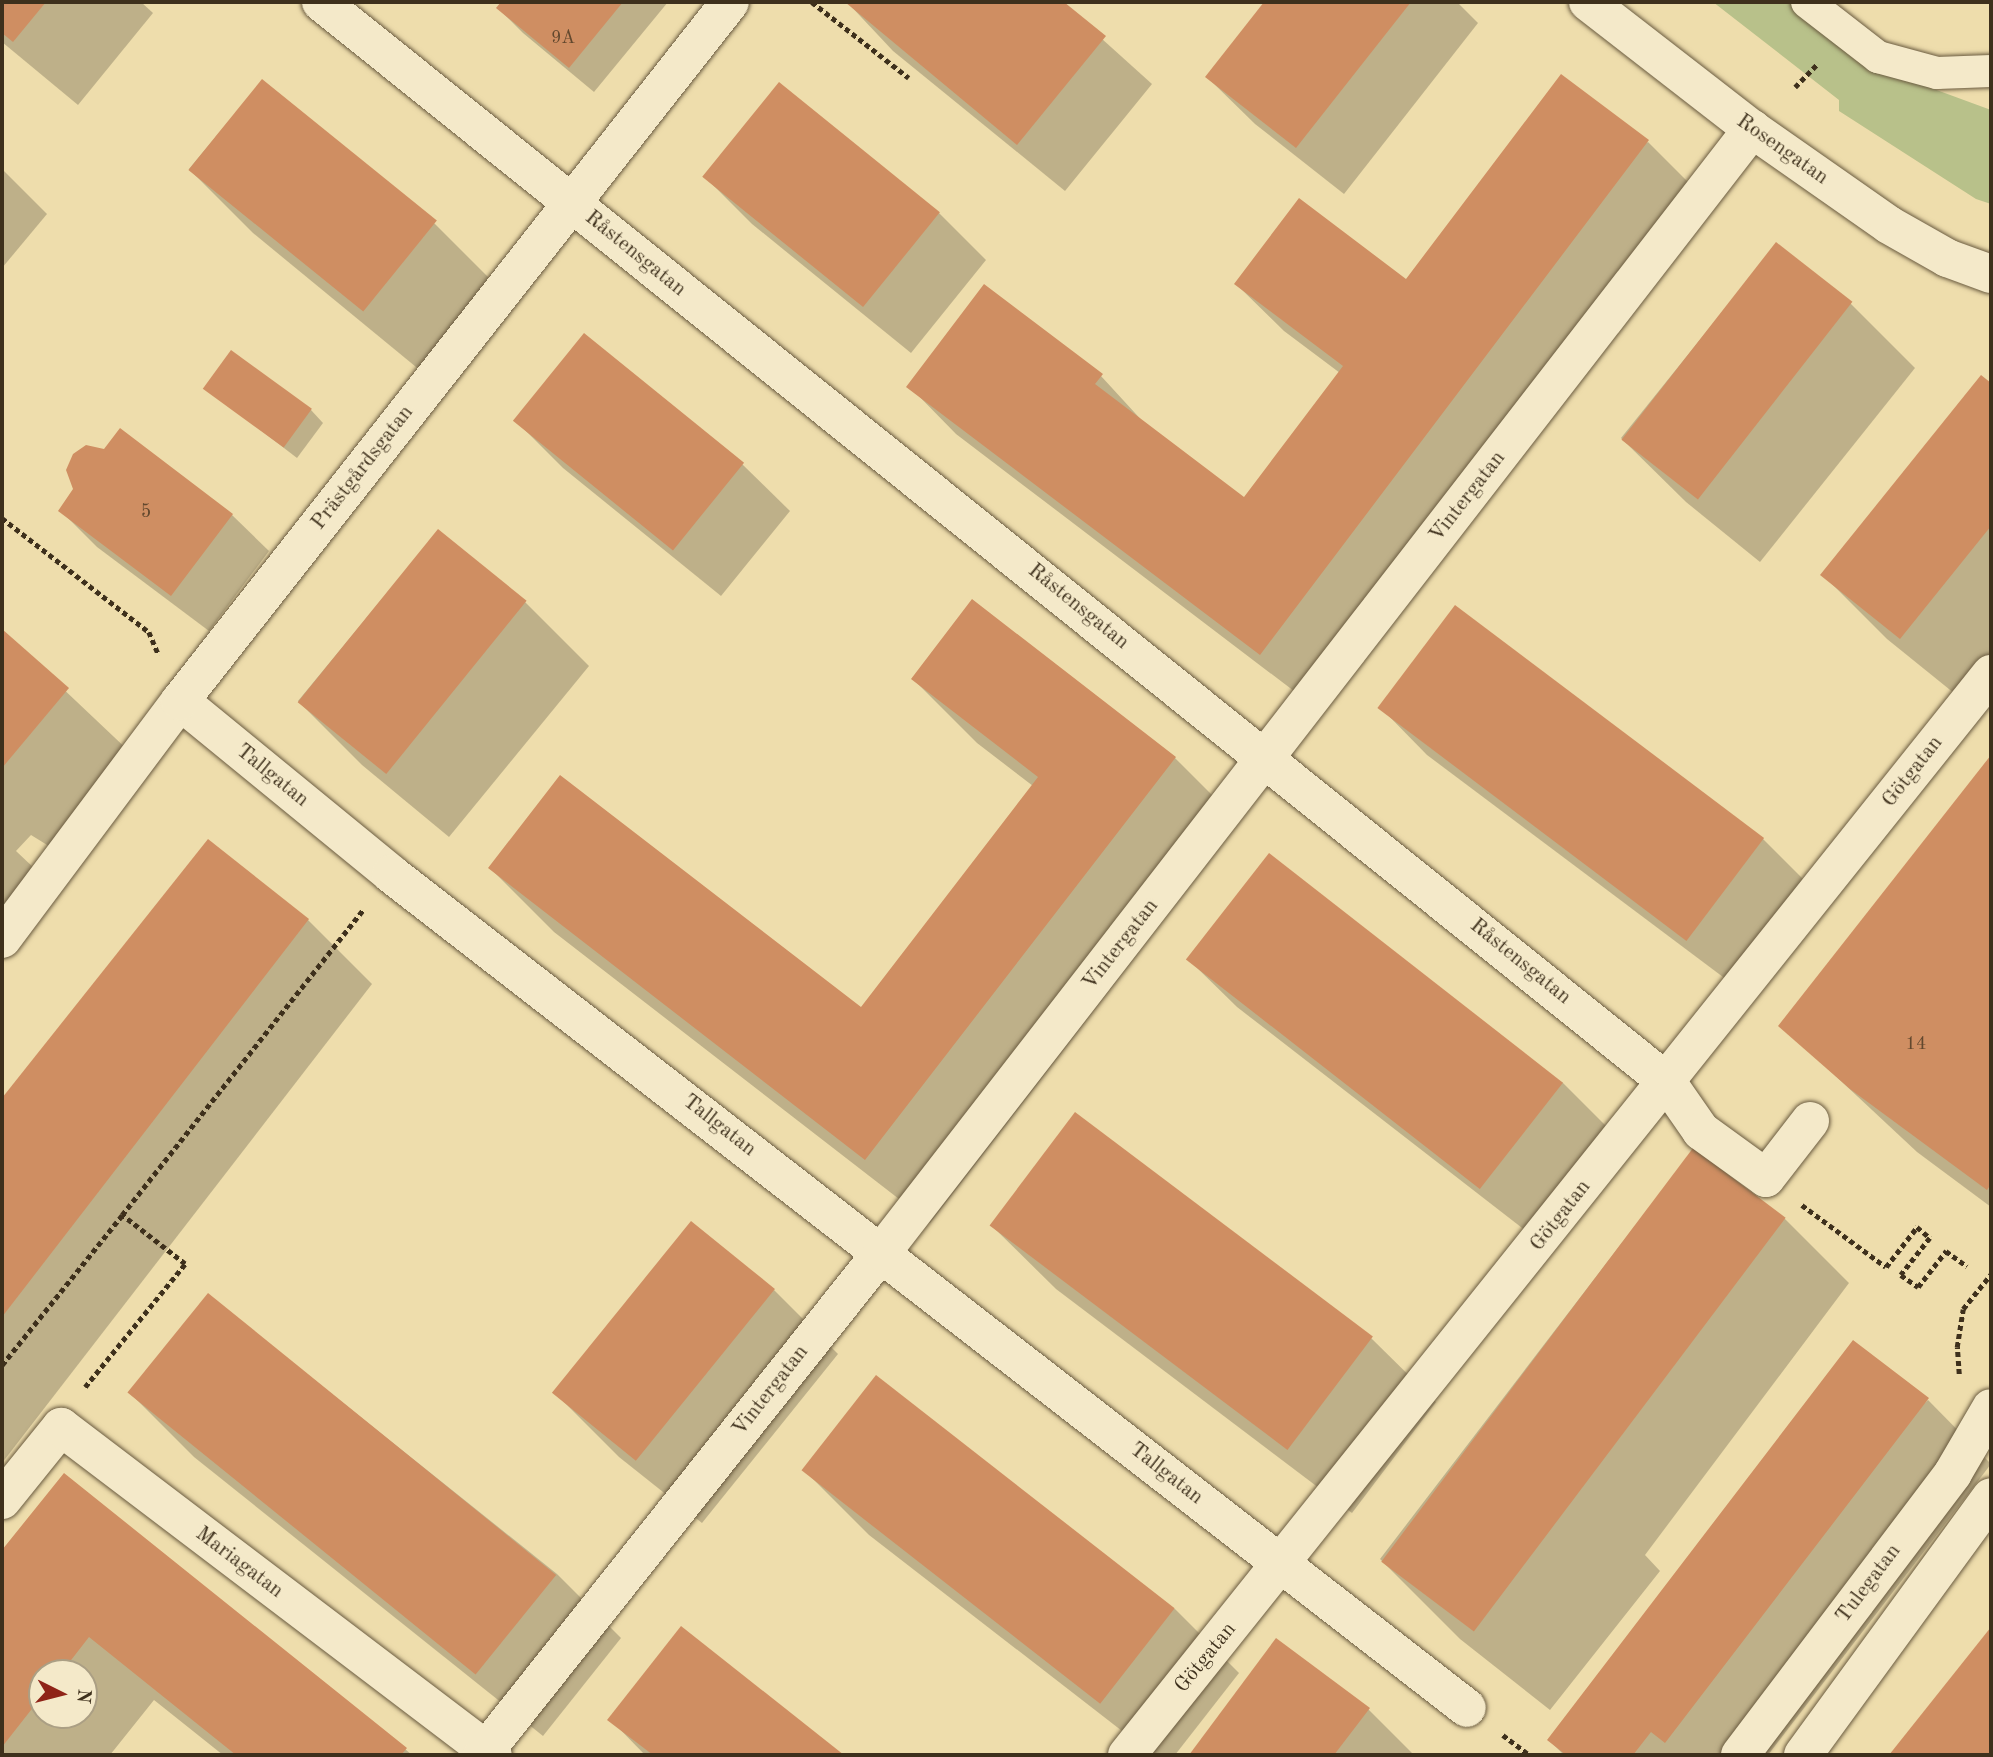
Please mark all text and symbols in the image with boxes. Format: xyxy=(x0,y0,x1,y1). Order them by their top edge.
house number: 9A xyxy=(551,27,575,49)
street label: Rosengatan xyxy=(1731,109,1833,191)
street label: Råstensgatan xyxy=(579,206,691,302)
street label: Prästgårdsgatan xyxy=(307,401,419,535)
street label: Vintergatan xyxy=(1425,446,1511,548)
house number: 5 xyxy=(141,501,151,523)
street label: Råstensgatan xyxy=(1022,559,1134,655)
street label: Götgatan xyxy=(1877,731,1949,813)
street label: Tallgatan xyxy=(231,739,313,813)
street label: Vintergatan xyxy=(1078,894,1164,996)
street label: Råstensgatan xyxy=(1464,914,1576,1010)
house number: 14 xyxy=(1906,1033,1926,1055)
street label: Tallgatan xyxy=(677,1089,761,1163)
street label: Götgatan xyxy=(1525,1175,1597,1257)
street label: Vintergatan xyxy=(728,1340,814,1442)
street label: Tallgatan xyxy=(1124,1437,1208,1511)
street label: Mariagatan xyxy=(190,1522,288,1604)
street label: Tulegatan xyxy=(1831,1540,1907,1628)
street label: Götgatan xyxy=(1170,1618,1242,1698)
north arrow xyxy=(28,1659,98,1729)
text: N xyxy=(72,1688,93,1704)

